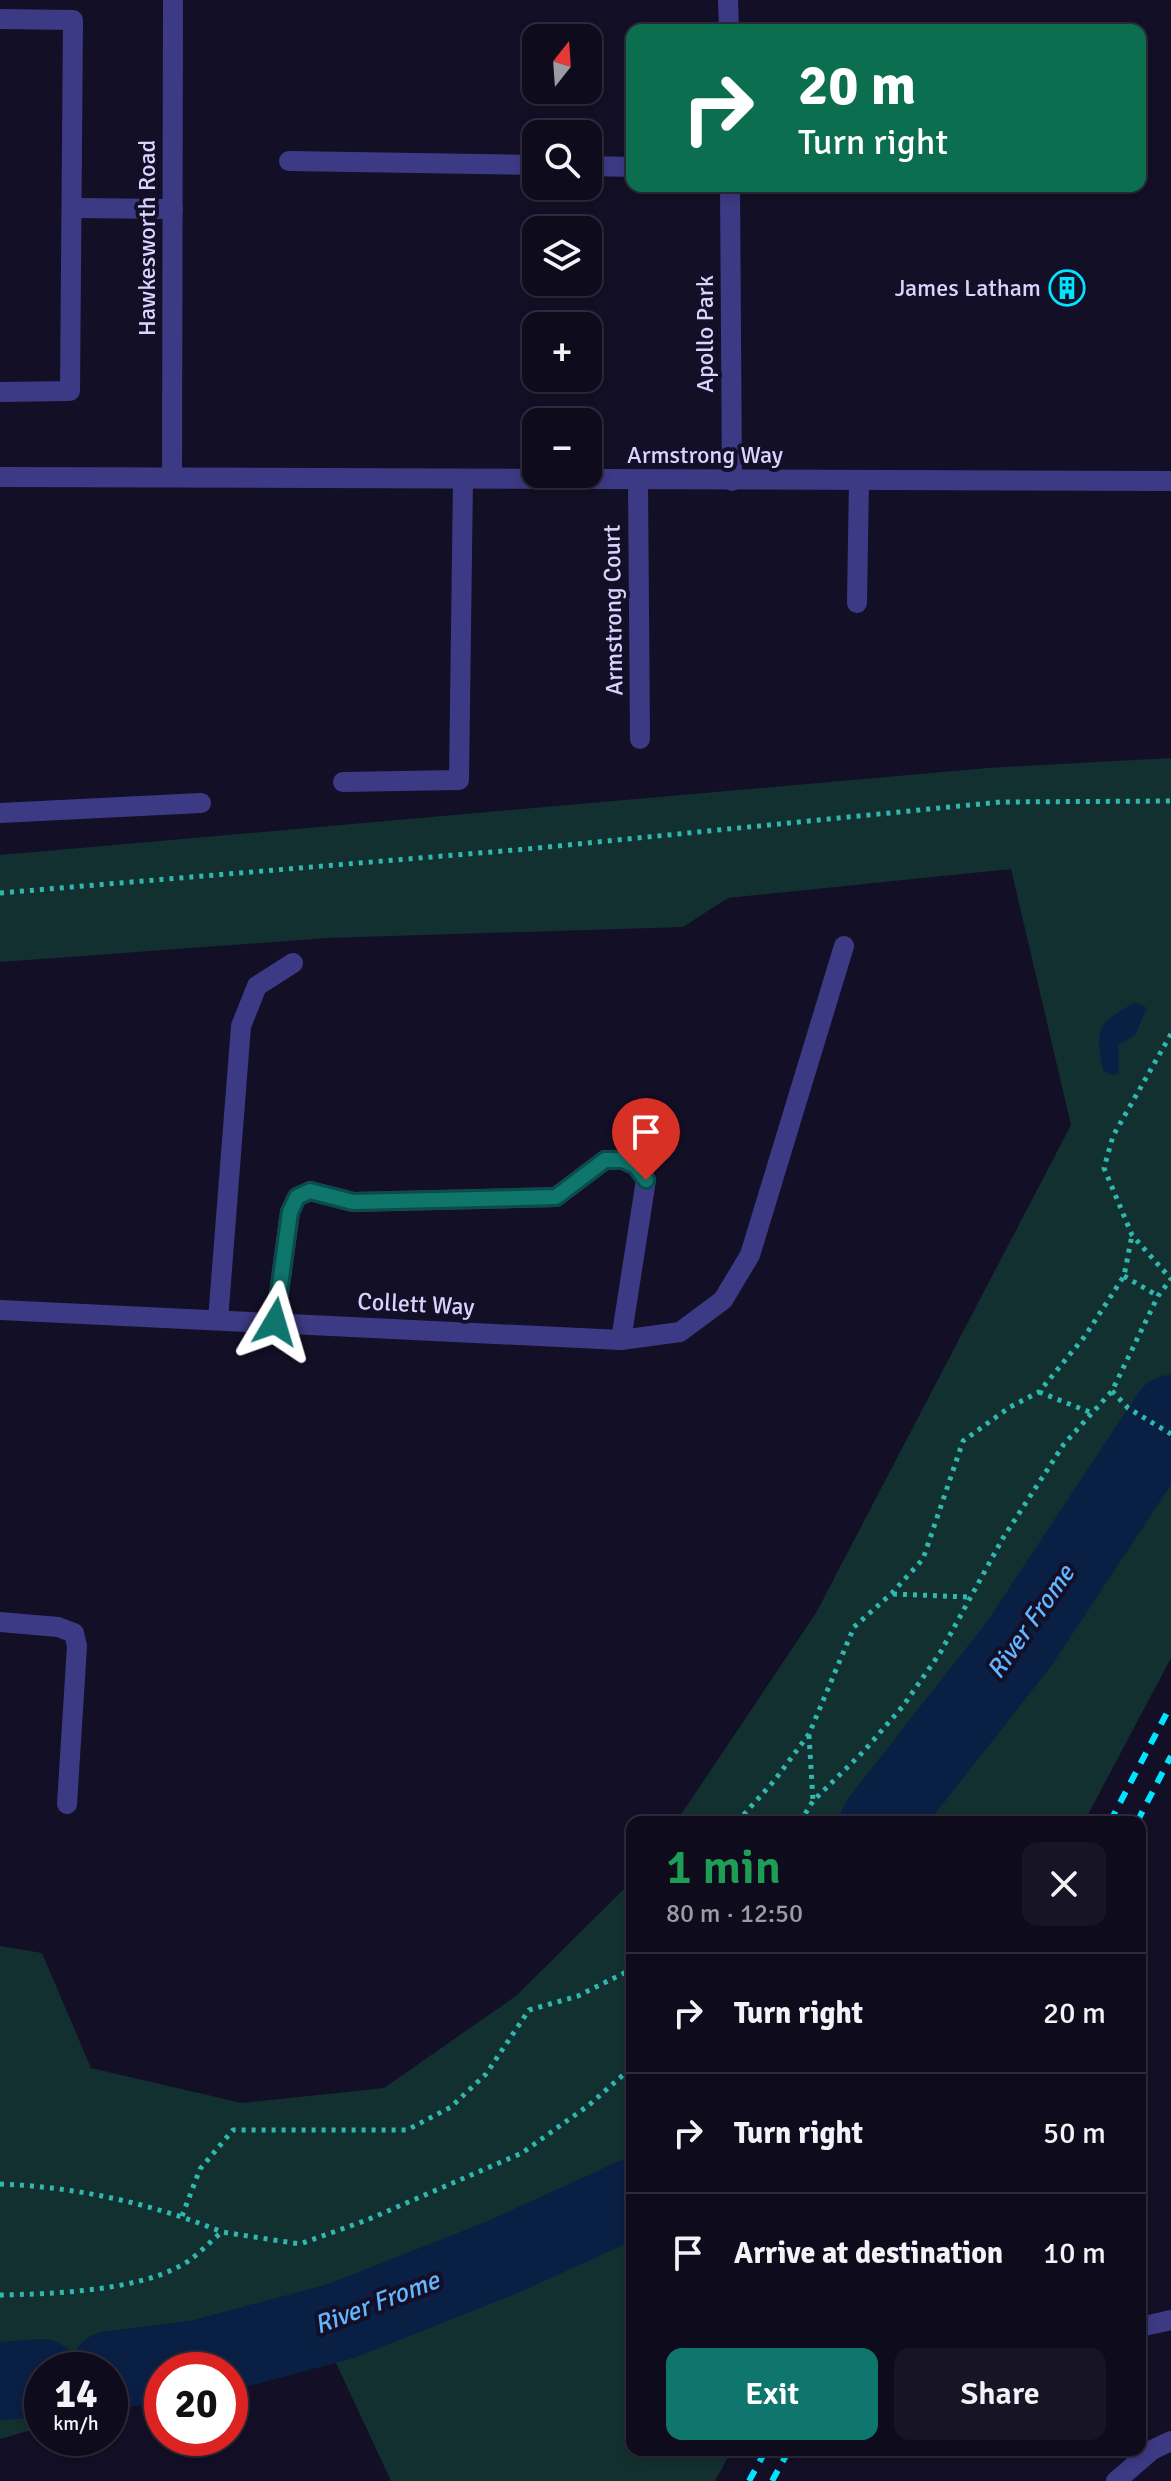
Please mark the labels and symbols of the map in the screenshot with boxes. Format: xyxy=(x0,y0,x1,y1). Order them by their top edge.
north arrow xyxy=(522,24,602,104)
street label: Hawkesworth Road xyxy=(132,140,162,336)
building icon: James Latham xyxy=(1048,269,1086,307)
place label: James Latham xyxy=(895,273,1041,303)
street label: Apollo Park xyxy=(690,275,720,393)
street label: Armstrong Way xyxy=(627,440,783,470)
street label: Armstrong Court xyxy=(597,524,629,696)
pin xyxy=(612,1098,680,1180)
position arrow xyxy=(233,1280,317,1364)
street label: Collett Way xyxy=(357,1286,475,1322)
water label: River Frome xyxy=(980,1557,1083,1685)
water label: River Frome xyxy=(310,2264,446,2341)
speed limit sign: 20 xyxy=(144,2352,248,2456)

